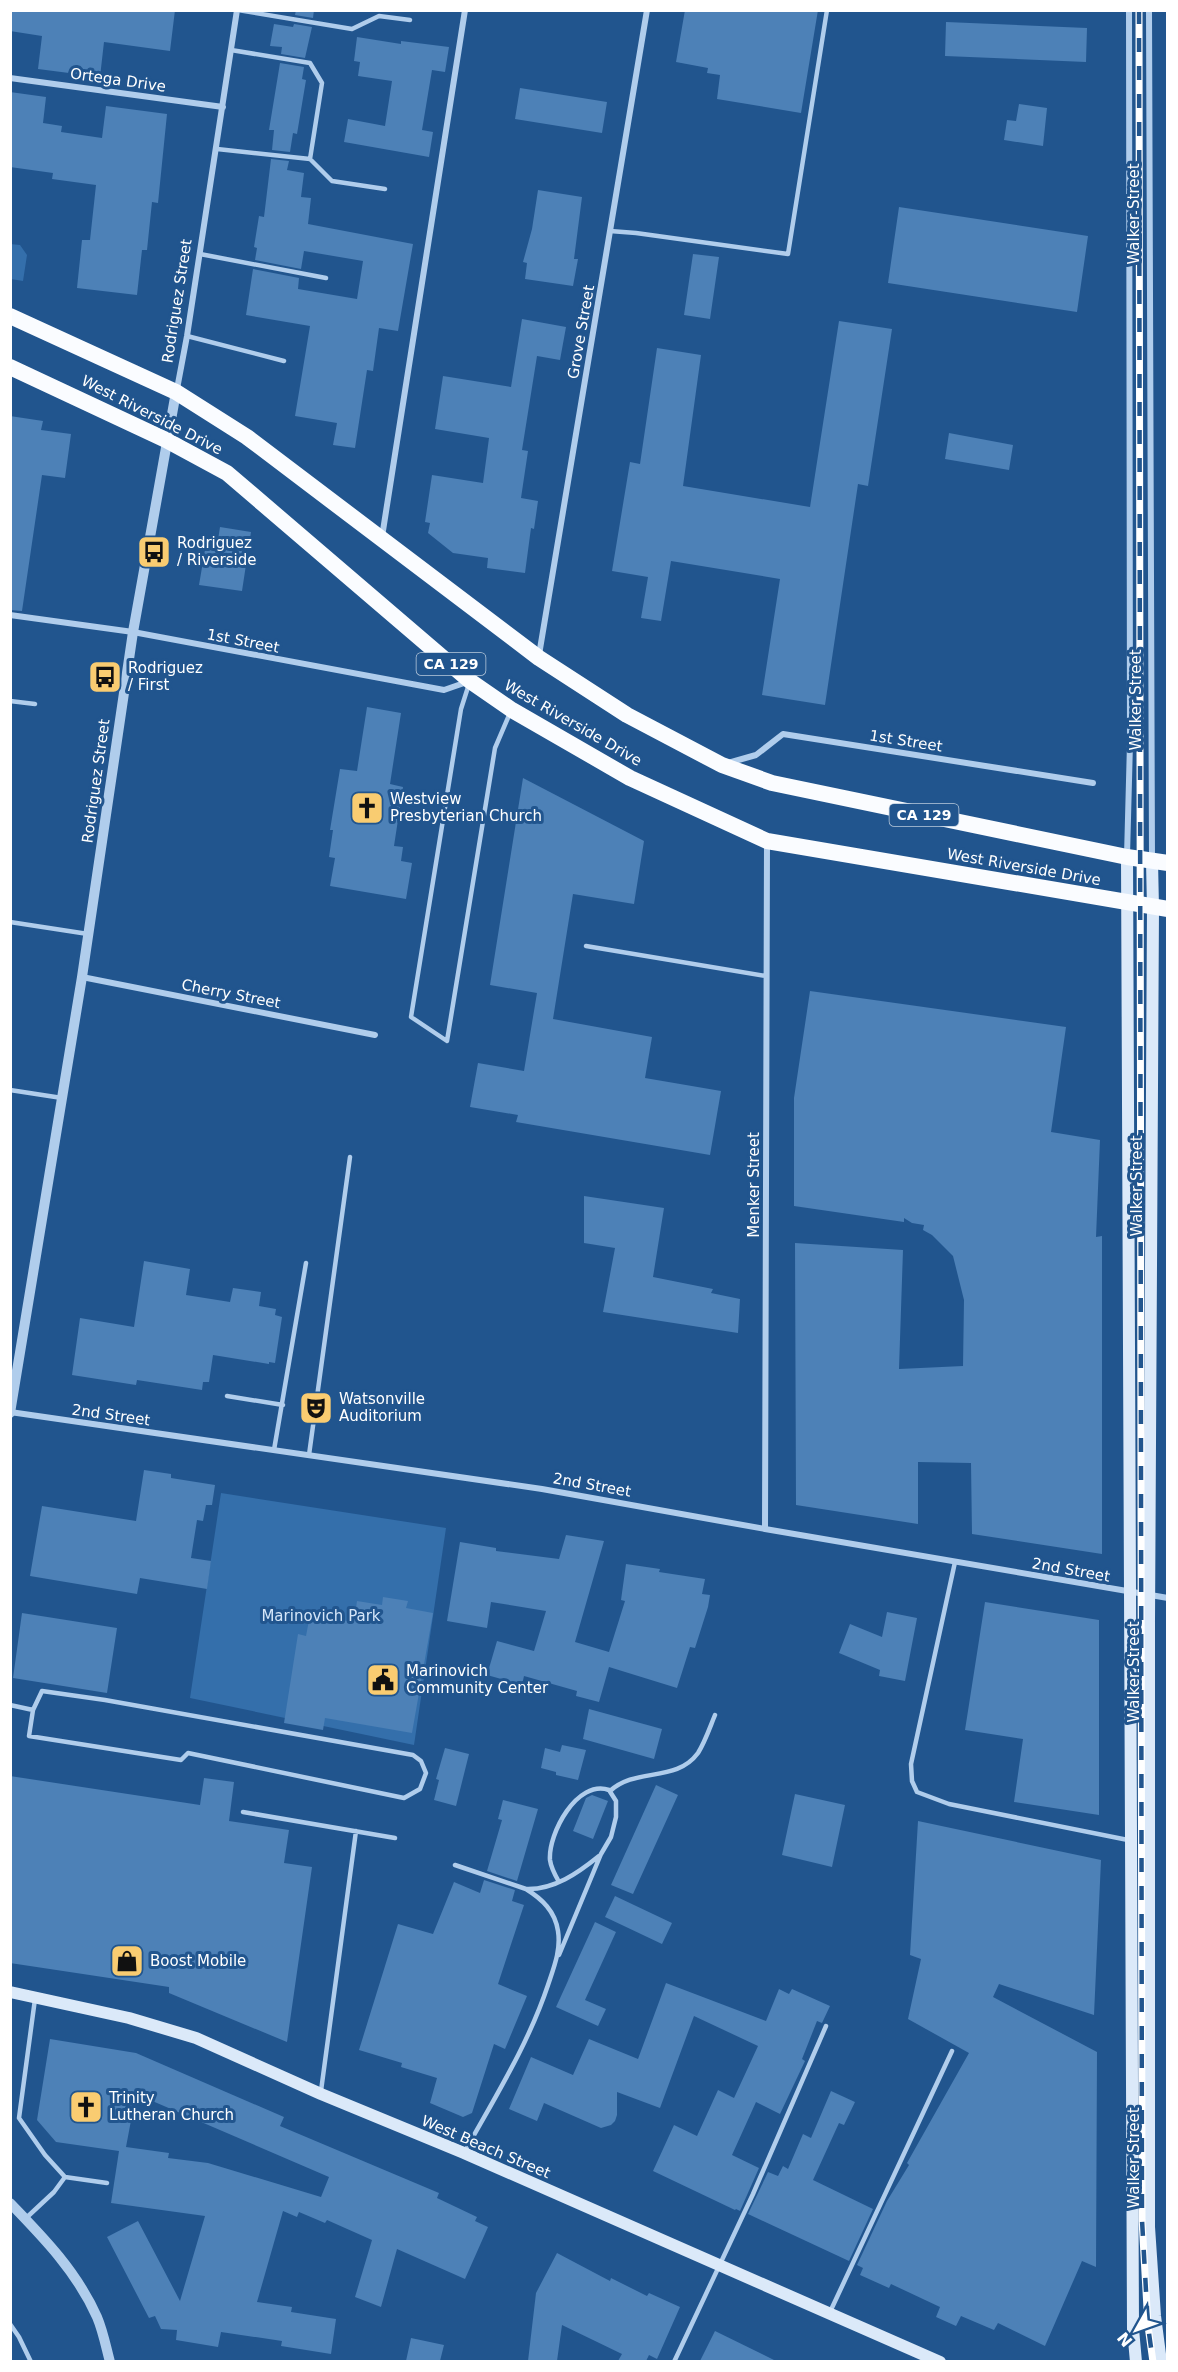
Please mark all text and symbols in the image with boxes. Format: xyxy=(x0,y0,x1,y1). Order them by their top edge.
street label: Ortega Drive xyxy=(69,64,167,96)
street label: Walker Street xyxy=(1125,163,1143,265)
street label: Rodriguez Street xyxy=(158,238,196,364)
street label: Grove Street xyxy=(564,283,598,380)
street label: West Riverside Drive xyxy=(78,372,226,458)
bus stop icon: Rodriguez / Riverside xyxy=(136,534,172,570)
place label: Rodriguez / Riverside xyxy=(177,534,256,569)
street label: 1st Street xyxy=(205,625,281,657)
street label: Walker Street xyxy=(1127,649,1145,751)
road number: CA 129 xyxy=(416,653,486,675)
bus stop icon: Rodriguez / First xyxy=(87,659,123,695)
place label: Rodriguez / First xyxy=(128,659,203,694)
street label: West Riverside Drive xyxy=(501,676,645,770)
street label: Rodriguez Street xyxy=(78,718,114,844)
street label: 1st Street xyxy=(868,726,944,756)
church icon: Westview Presbyterian Church xyxy=(349,790,385,826)
place label: Westview Presbyterian Church xyxy=(390,790,542,825)
road number: CA 129 xyxy=(890,804,958,826)
street label: West Riverside Drive xyxy=(946,845,1102,889)
street label: Cherry Street xyxy=(180,976,282,1012)
street label: Menker Street xyxy=(745,1132,763,1238)
street label: Walker Street xyxy=(1128,1135,1146,1237)
theatre icon: Watsonville Auditorium xyxy=(298,1390,334,1426)
place label: Watsonville Auditorium xyxy=(339,1390,425,1425)
street label: 2nd Street xyxy=(71,1401,151,1429)
street label: 2nd Street xyxy=(552,1469,633,1501)
street label: 2nd Street xyxy=(1031,1554,1112,1586)
park label: Marinovich Park xyxy=(261,1607,381,1625)
street label: Walker Street xyxy=(1125,1621,1143,1723)
public building icon: Marinovich Community Center xyxy=(365,1662,401,1698)
place label: Marinovich Community Center xyxy=(406,1662,549,1697)
shop icon: Boost Mobile xyxy=(109,1943,145,1979)
place label: Boost Mobile xyxy=(150,1952,246,1970)
church icon: Trinity Lutheran Church xyxy=(68,2089,104,2125)
place label: Trinity Lutheran Church xyxy=(108,2089,234,2124)
street label: Walker Street xyxy=(1125,2107,1143,2209)
street label: West Beach Street xyxy=(419,2112,553,2182)
north arrow xyxy=(1106,2300,1166,2360)
text: N xyxy=(1113,2328,1136,2351)

